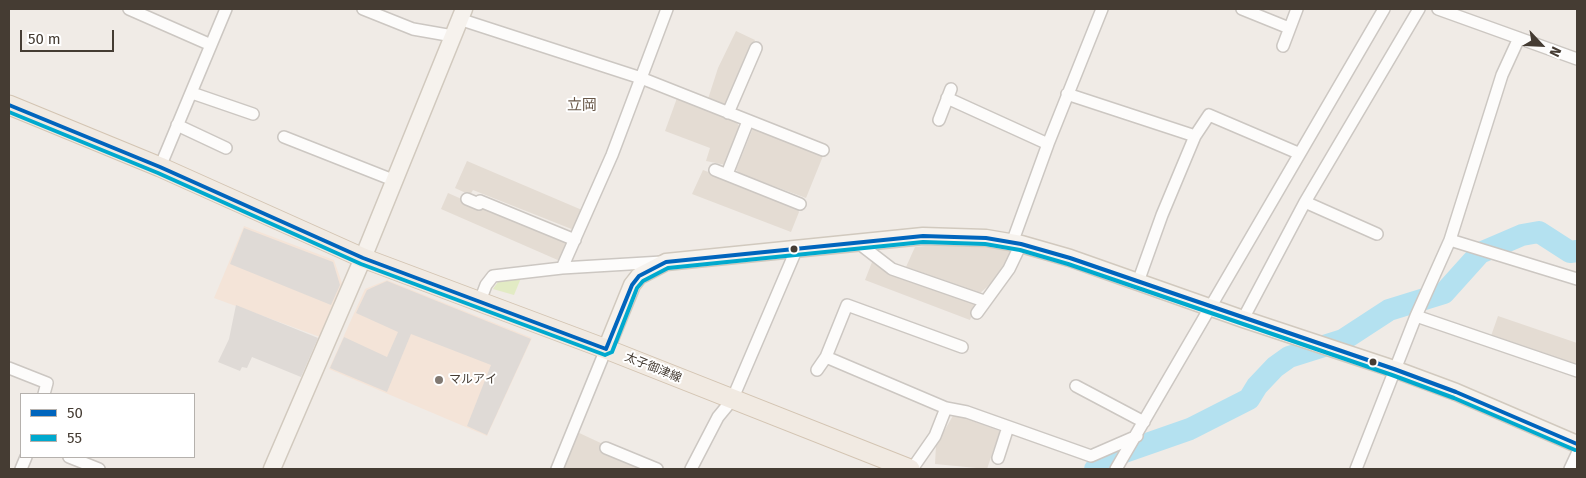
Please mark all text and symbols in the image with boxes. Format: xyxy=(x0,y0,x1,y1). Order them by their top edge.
scale bar xyxy=(22,20,116,52)
north arrow xyxy=(1516,20,1566,70)
text: 50 m xyxy=(28,30,61,48)
text: N xyxy=(1545,44,1565,59)
district label: 立岡 xyxy=(567,97,597,115)
unlabelled marker xyxy=(789,244,799,254)
street label: 太子御津線 xyxy=(622,350,684,386)
unlabelled marker xyxy=(1368,357,1378,367)
place label: マルアイ xyxy=(449,373,497,387)
marker: マルアイ xyxy=(433,374,445,386)
legend xyxy=(20,393,195,458)
text: 50 xyxy=(67,404,83,422)
text: 55 xyxy=(67,429,82,447)

